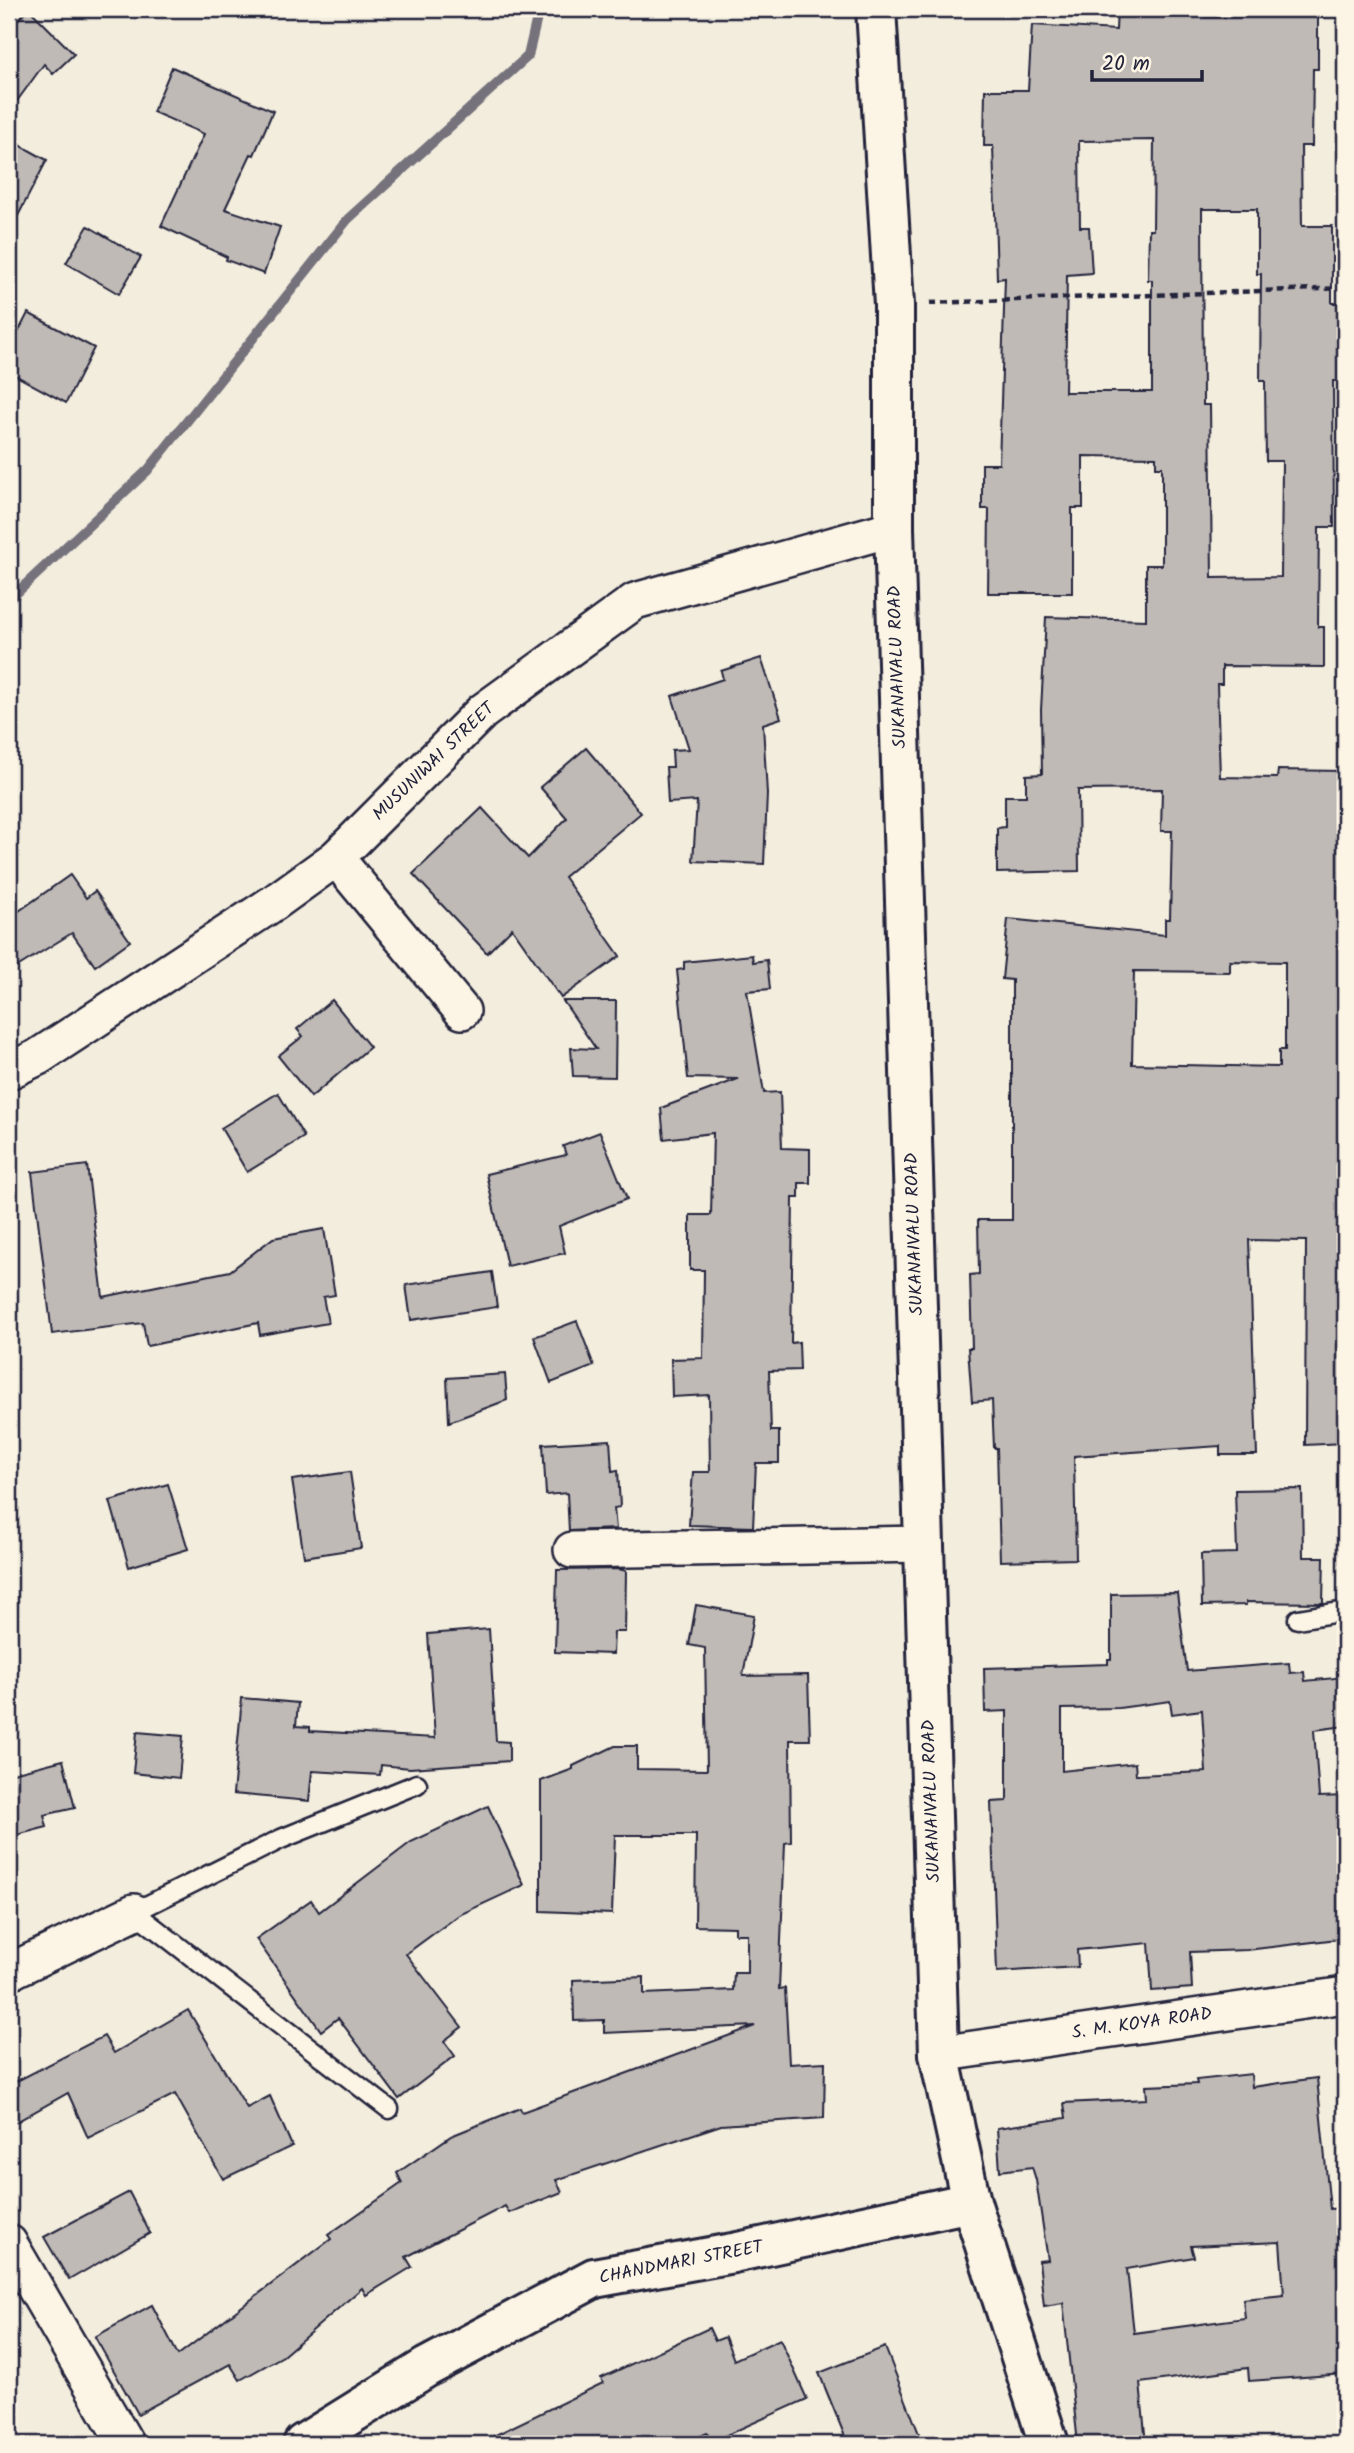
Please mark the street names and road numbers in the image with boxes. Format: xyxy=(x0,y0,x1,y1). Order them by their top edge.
street label: SUKANAIVALU ROAD xyxy=(881,585,915,749)
street label: MUSUNIWAI STREET xyxy=(366,695,503,828)
street label: SUKANAIVALU ROAD xyxy=(898,1152,932,1316)
street label: SUKANAIVALU ROAD xyxy=(915,1719,949,1883)
street label: S. M. KOYA ROAD xyxy=(1070,2000,1214,2048)
street label: CHANDMARI STREET xyxy=(597,2233,767,2293)

